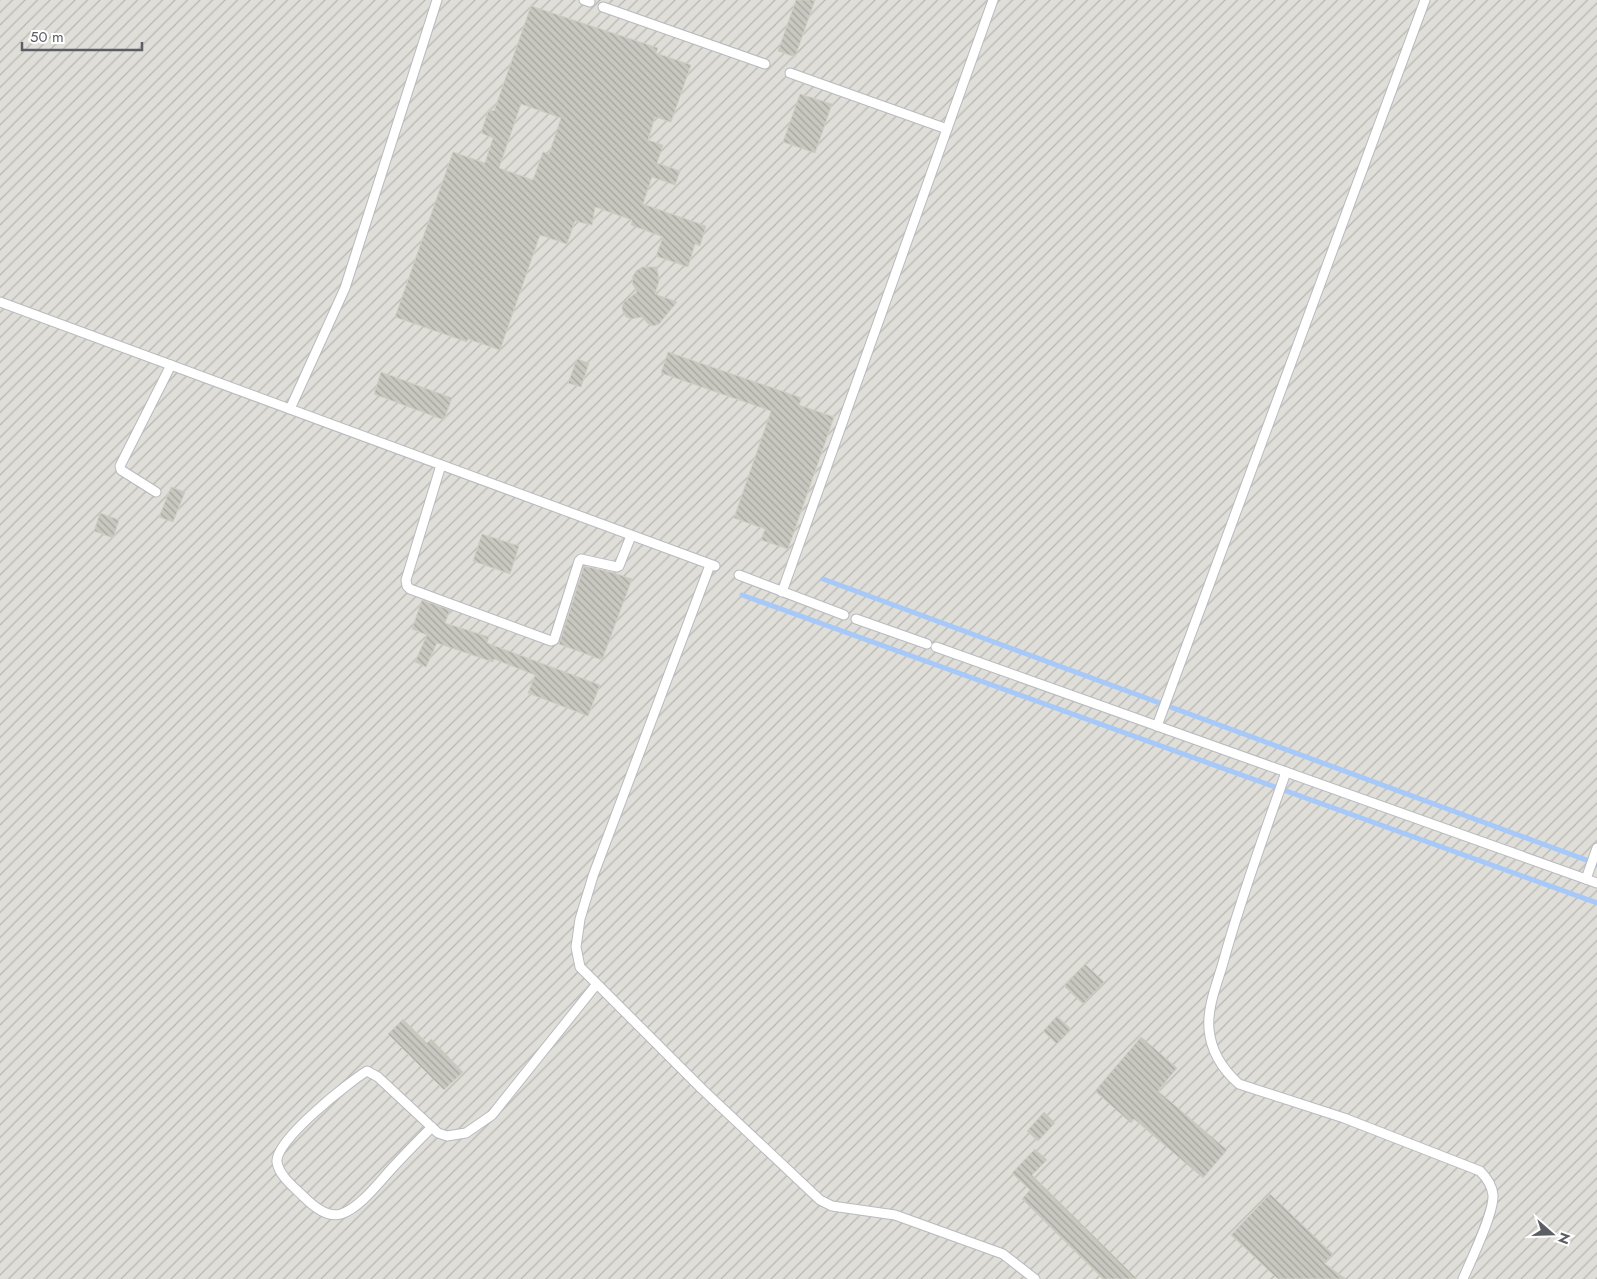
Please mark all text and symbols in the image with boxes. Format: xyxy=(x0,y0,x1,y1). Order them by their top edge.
scale bar xyxy=(22,20,142,52)
text: 50 m xyxy=(30,26,64,48)
north arrow xyxy=(1527,1209,1577,1259)
text: N xyxy=(1553,1230,1576,1247)

